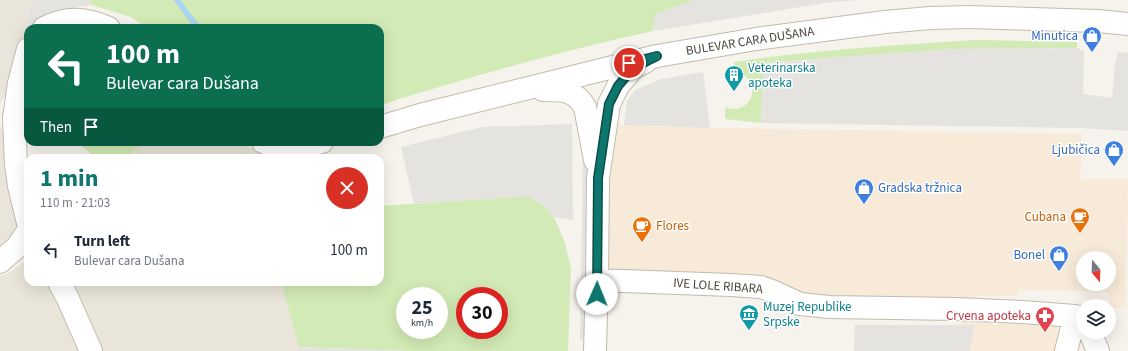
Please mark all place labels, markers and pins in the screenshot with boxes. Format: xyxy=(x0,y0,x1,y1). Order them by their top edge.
shop icon: Minutica xyxy=(1081,25,1103,53)
place label: Minutica xyxy=(1031,27,1078,45)
pin xyxy=(612,46,646,80)
place label: Veterinarska apoteka xyxy=(748,59,816,92)
building icon: Veterinarska apoteka xyxy=(723,64,745,92)
shop icon: Ljubičica xyxy=(1103,139,1125,167)
place label: Ljubičica xyxy=(1052,141,1100,159)
shop icon: Gradska tržnica xyxy=(853,177,875,205)
place label: Gradska tržnica xyxy=(878,179,962,197)
cafe icon: Cubana xyxy=(1069,206,1091,234)
place label: Cubana xyxy=(1024,208,1066,226)
cafe icon: Flores xyxy=(631,215,653,243)
place label: Flores xyxy=(656,217,690,235)
shop icon: Bonel xyxy=(1048,244,1070,272)
place label: Bonel xyxy=(1013,246,1045,264)
place label: Muzej Republike Srpske xyxy=(763,298,852,331)
museum icon: Muzej Republike Srpske xyxy=(738,303,760,331)
pharmacy icon: Crvena apoteka xyxy=(1034,305,1056,333)
place label: Crvena apoteka xyxy=(946,307,1031,325)

